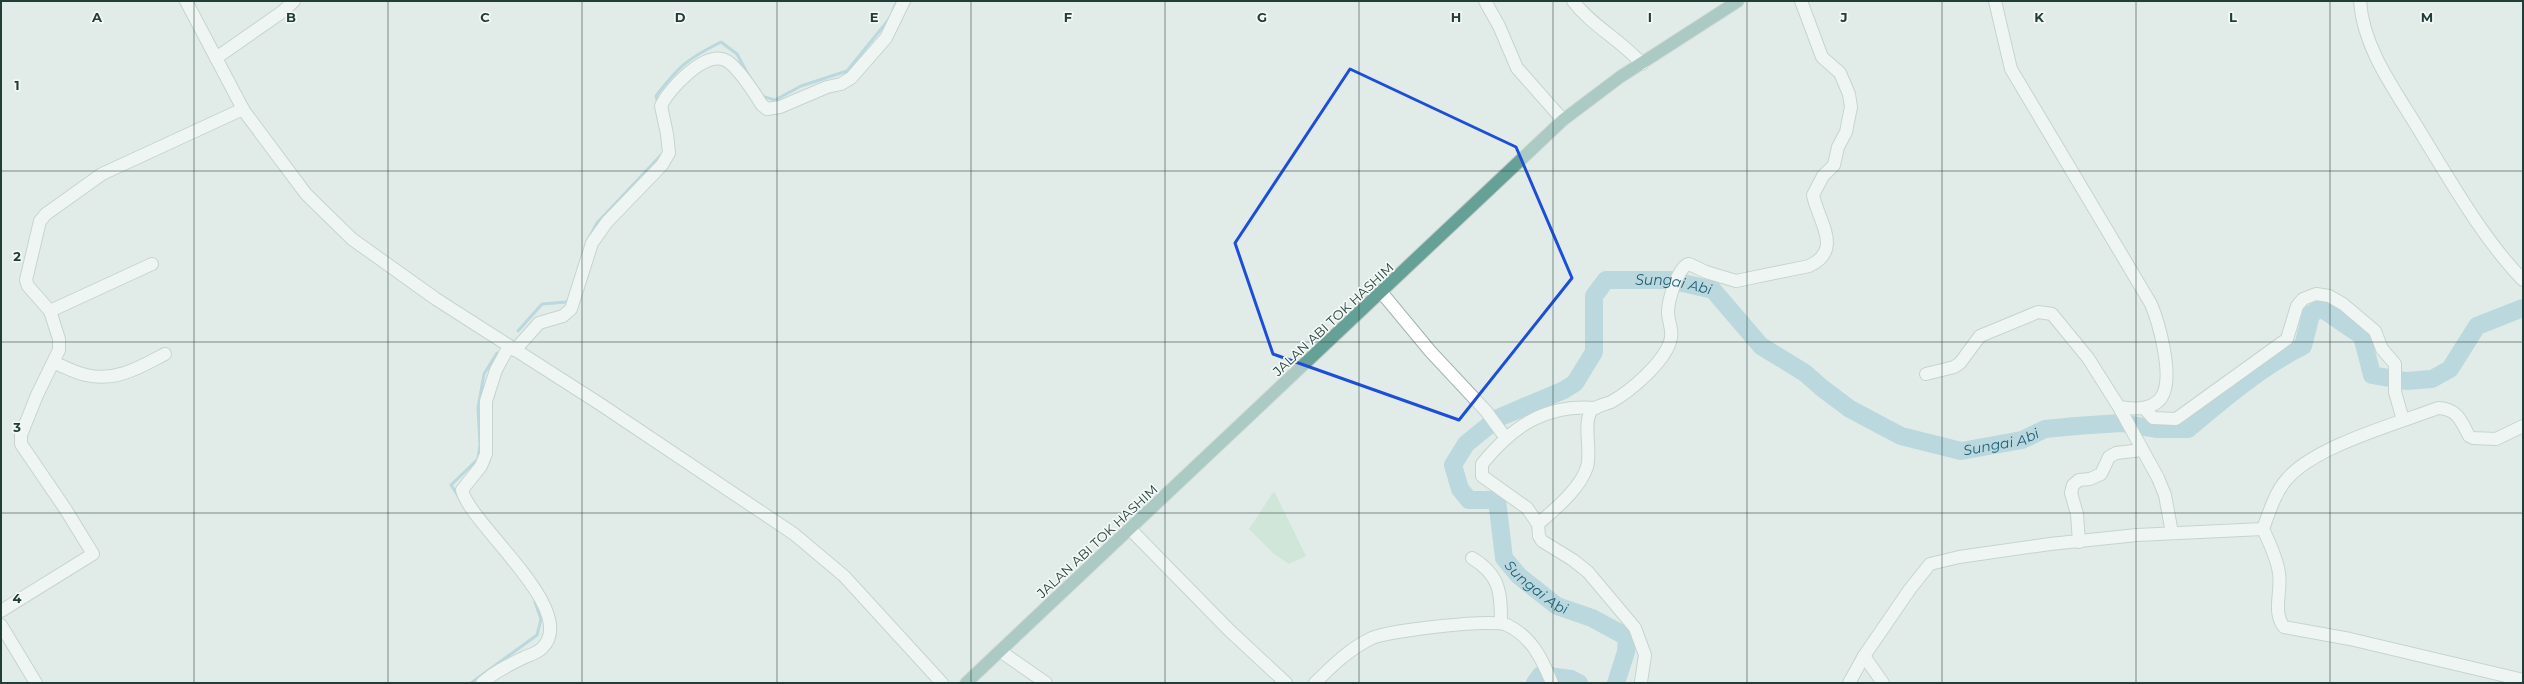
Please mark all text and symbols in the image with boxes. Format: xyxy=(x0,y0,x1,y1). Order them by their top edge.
text: A xyxy=(91,9,103,25)
text: B xyxy=(286,9,296,25)
text: C xyxy=(480,9,490,25)
text: D xyxy=(675,9,686,25)
text: E xyxy=(870,9,879,25)
text: F xyxy=(1064,9,1072,25)
text: G xyxy=(1257,9,1267,25)
text: H xyxy=(1451,9,1461,25)
text: I xyxy=(1648,9,1652,25)
text: J xyxy=(1839,9,1848,25)
text: K xyxy=(2034,9,2044,25)
text: L xyxy=(2229,9,2237,25)
text: M xyxy=(2421,9,2433,25)
text: 1 xyxy=(14,77,20,93)
text: 2 xyxy=(13,248,21,264)
street label: JALAN ABI TOK HASHIM xyxy=(1269,259,1397,380)
water label: Sungai Abi xyxy=(1635,271,1714,298)
text: 3 xyxy=(12,419,21,435)
water label: Sungai Abi xyxy=(1962,424,2042,459)
street label: JALAN ABI TOK HASHIM xyxy=(1033,481,1161,602)
water label: Sungai Abi xyxy=(1501,557,1571,618)
text: 4 xyxy=(13,590,22,606)

